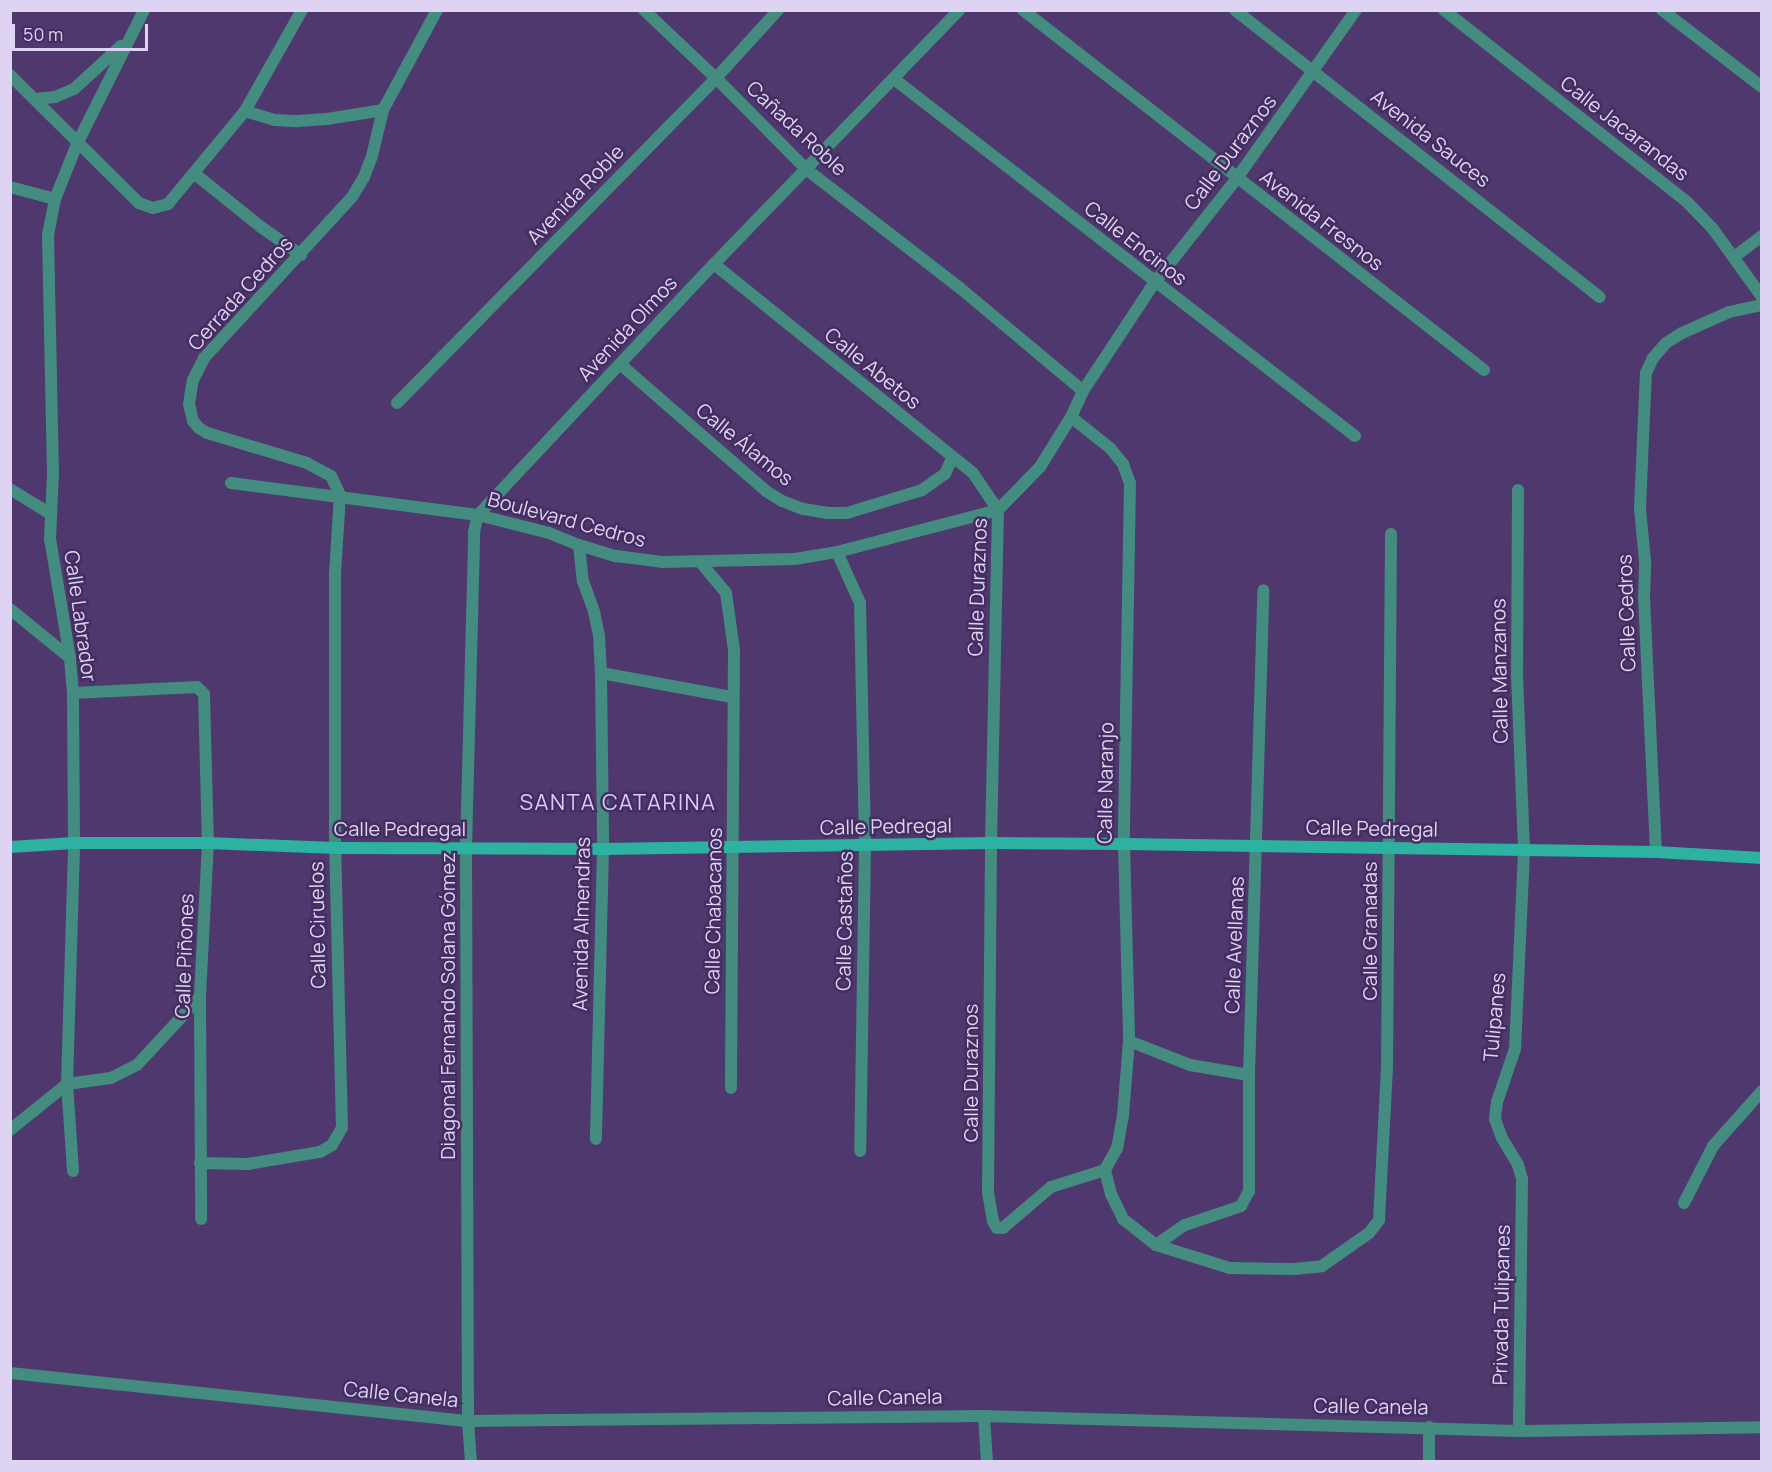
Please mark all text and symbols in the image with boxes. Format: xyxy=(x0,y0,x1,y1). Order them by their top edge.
scale bar xyxy=(15,12,152,50)
text: 50 m xyxy=(23,22,63,46)
street label: Calle Jacarandas xyxy=(1556,70,1694,186)
street label: Cañada Roble xyxy=(742,76,852,180)
street label: Avenida Sauces xyxy=(1367,84,1495,192)
street label: Calle Duraznos xyxy=(1179,90,1281,214)
street label: Avenida Roble xyxy=(522,139,628,249)
street label: Avenida Fresnos xyxy=(1256,164,1388,276)
street label: Calle Encinos xyxy=(1080,196,1192,290)
street label: Cerrada Cedros xyxy=(183,231,297,355)
street label: Avenida Olmos xyxy=(572,271,682,385)
street label: Calle Abetos xyxy=(820,322,926,414)
street label: Calle Álamos xyxy=(692,398,798,490)
street label: Boulevard Cedros xyxy=(485,486,649,552)
street label: Calle Duraznos xyxy=(963,517,991,657)
street label: Calle Labrador xyxy=(60,549,102,683)
street label: Calle Cedros xyxy=(1612,554,1640,672)
street label: Calle Manzanos xyxy=(1486,598,1512,744)
street label: Calle Naranjo xyxy=(1092,722,1118,844)
district label: SANTA CATARINA xyxy=(519,790,717,816)
street label: Calle Pedregal xyxy=(820,813,952,839)
street label: Calle Pedregal xyxy=(1306,815,1438,841)
street label: Calle Pedregal xyxy=(334,816,466,840)
street label: Calle Chabacanos xyxy=(700,827,726,995)
street label: Avenida Almendras xyxy=(567,837,595,1011)
street label: Calle Castaños xyxy=(831,851,857,991)
street label: Diagonal Fernando Solana Gómez xyxy=(435,852,459,1160)
street label: Calle Ciruelos xyxy=(304,861,330,989)
street label: Calle Granadas xyxy=(1357,862,1381,1000)
street label: Calle Avellanas xyxy=(1220,876,1248,1014)
street label: Calle Piñones xyxy=(170,893,198,1019)
street label: Tulipanes xyxy=(1478,972,1510,1062)
street label: Calle Duraznos xyxy=(958,1004,982,1142)
street label: Privada Tulipanes xyxy=(1488,1224,1514,1386)
street label: Calle Canela xyxy=(342,1376,460,1412)
street label: Calle Canela xyxy=(827,1384,943,1410)
street label: Calle Canela xyxy=(1313,1393,1429,1419)

